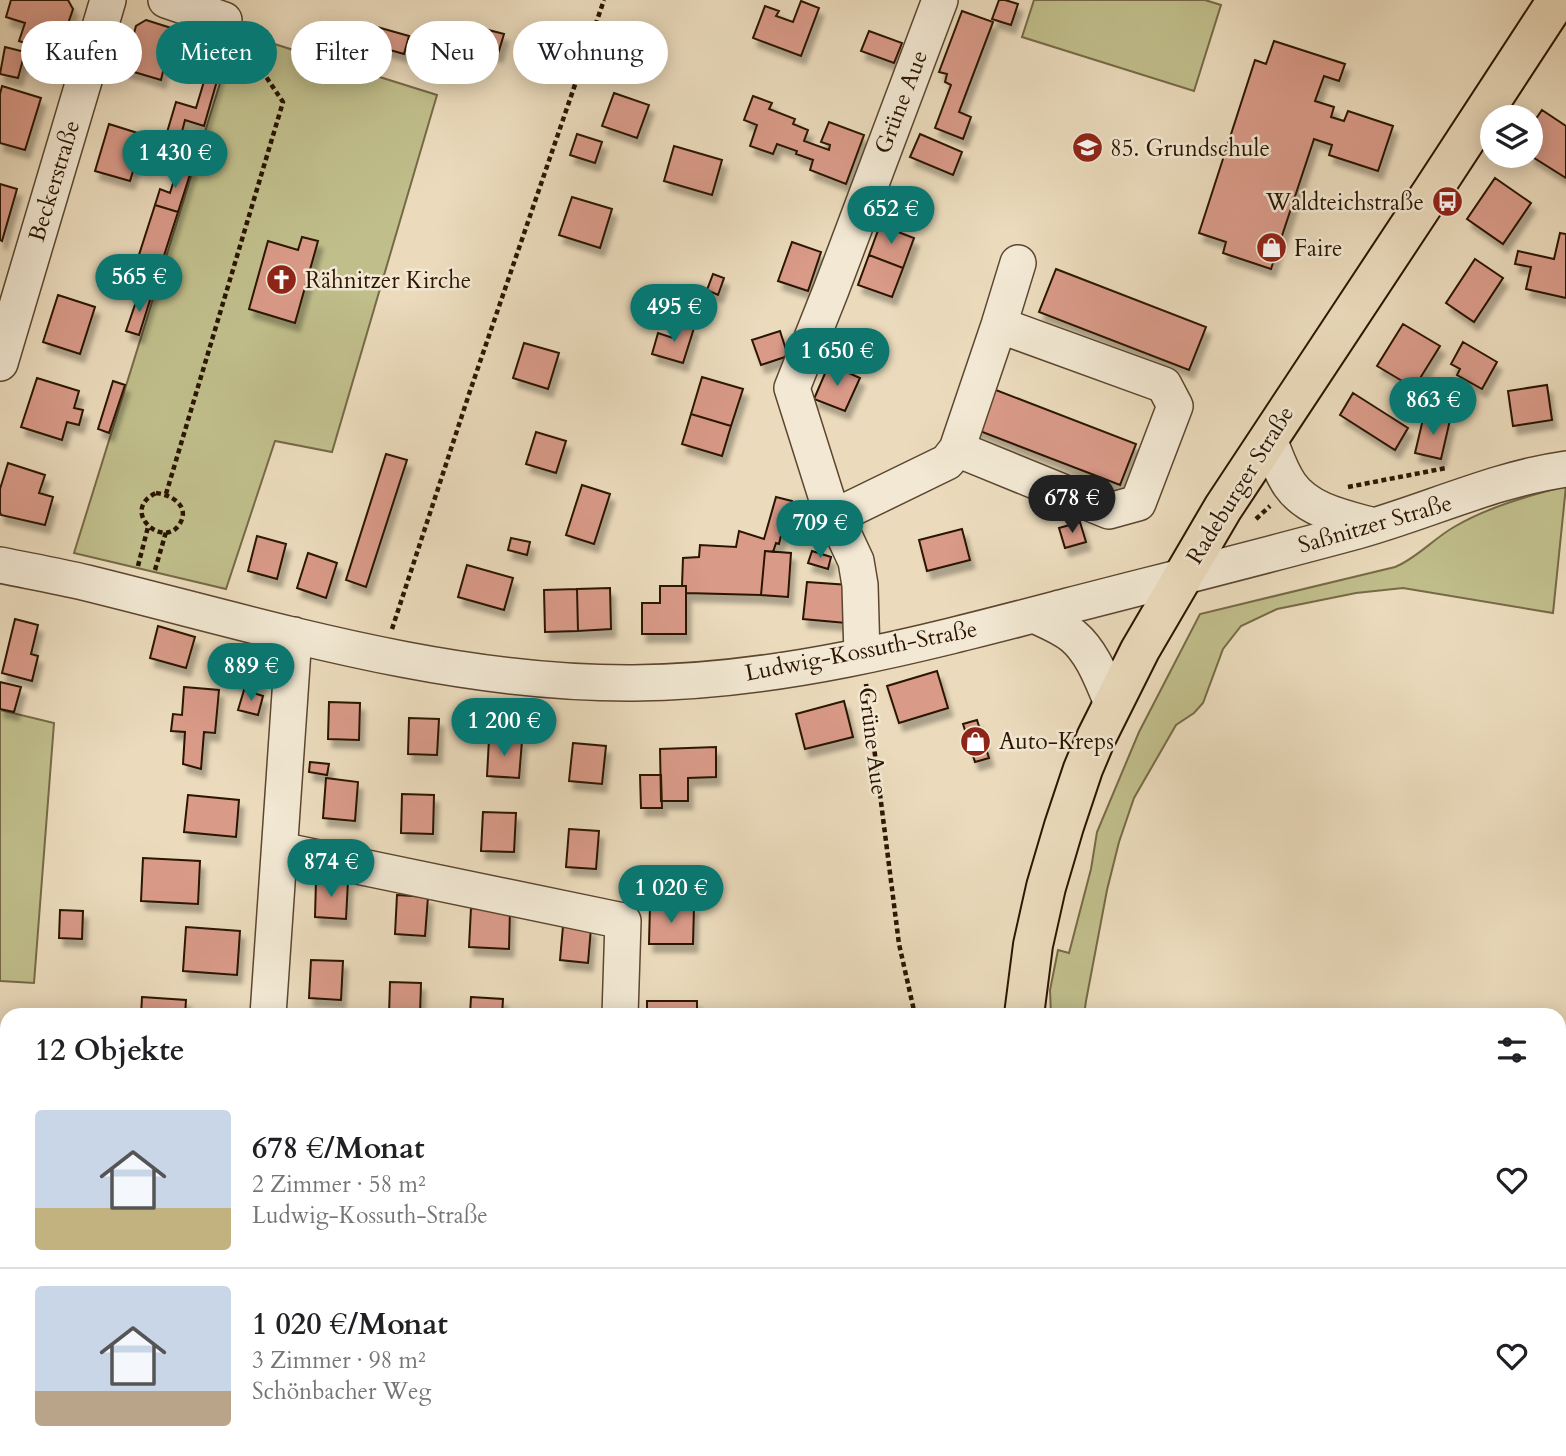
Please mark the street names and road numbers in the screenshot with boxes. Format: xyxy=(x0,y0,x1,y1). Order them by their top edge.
street label: Grüne Aue xyxy=(867,46,935,158)
street label: Beckerstraße xyxy=(21,117,87,245)
street label: Radeburger Straße xyxy=(1179,400,1301,570)
street label: Saßnitzer Straße xyxy=(1295,487,1455,561)
street label: Ludwig-Kossuth-Straße xyxy=(742,613,980,689)
street label: Grüne Aue xyxy=(851,685,895,797)

